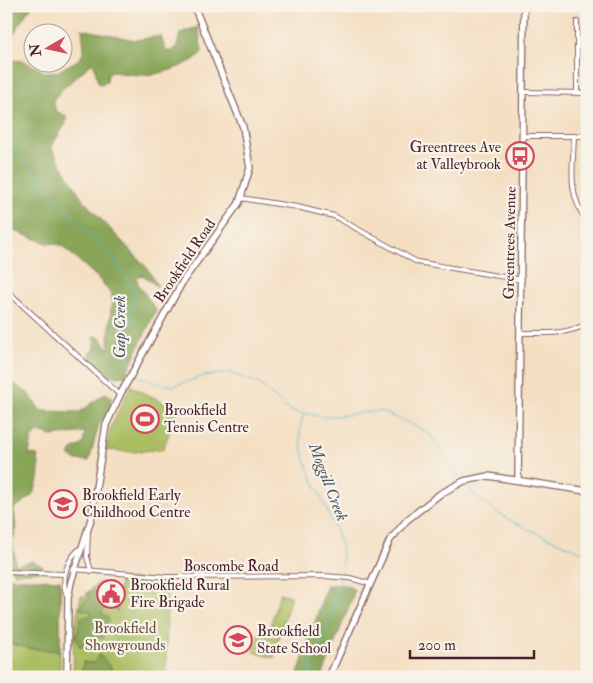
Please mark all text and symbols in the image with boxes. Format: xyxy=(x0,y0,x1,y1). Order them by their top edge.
north arrow xyxy=(22,22,72,72)
text: N xyxy=(26,42,45,58)
place label: Greentrees Ave at Valleybrook xyxy=(410,138,501,174)
bus stop icon: Greentrees Ave at Valleybrook xyxy=(505,141,535,171)
street label: Greentrees Avenue xyxy=(500,186,520,300)
street label: Brookfield Road xyxy=(150,215,220,307)
water label: Gap Creek xyxy=(110,295,130,359)
place label: Brookfield Tennis Centre xyxy=(164,401,249,437)
sports icon: Brookfield Tennis Centre xyxy=(130,404,160,434)
water label: Moggill Creek xyxy=(304,439,352,524)
place label: Brookfield Early Childhood Centre xyxy=(82,486,190,522)
school or university icon: Brookfield Early Childhood Centre xyxy=(48,489,78,519)
street label: Boscombe Road xyxy=(183,557,279,576)
place label: Brookfield Rural Fire Brigade xyxy=(130,576,230,612)
public building icon: Brookfield Rural Fire Brigade xyxy=(96,579,126,609)
park label: Brookfield Showgrounds xyxy=(85,619,165,655)
place label: Brookfield State School xyxy=(257,622,331,658)
school or university icon: Brookfield State School xyxy=(223,625,253,655)
scale bar xyxy=(410,628,534,660)
text: 200 m xyxy=(418,636,456,655)

